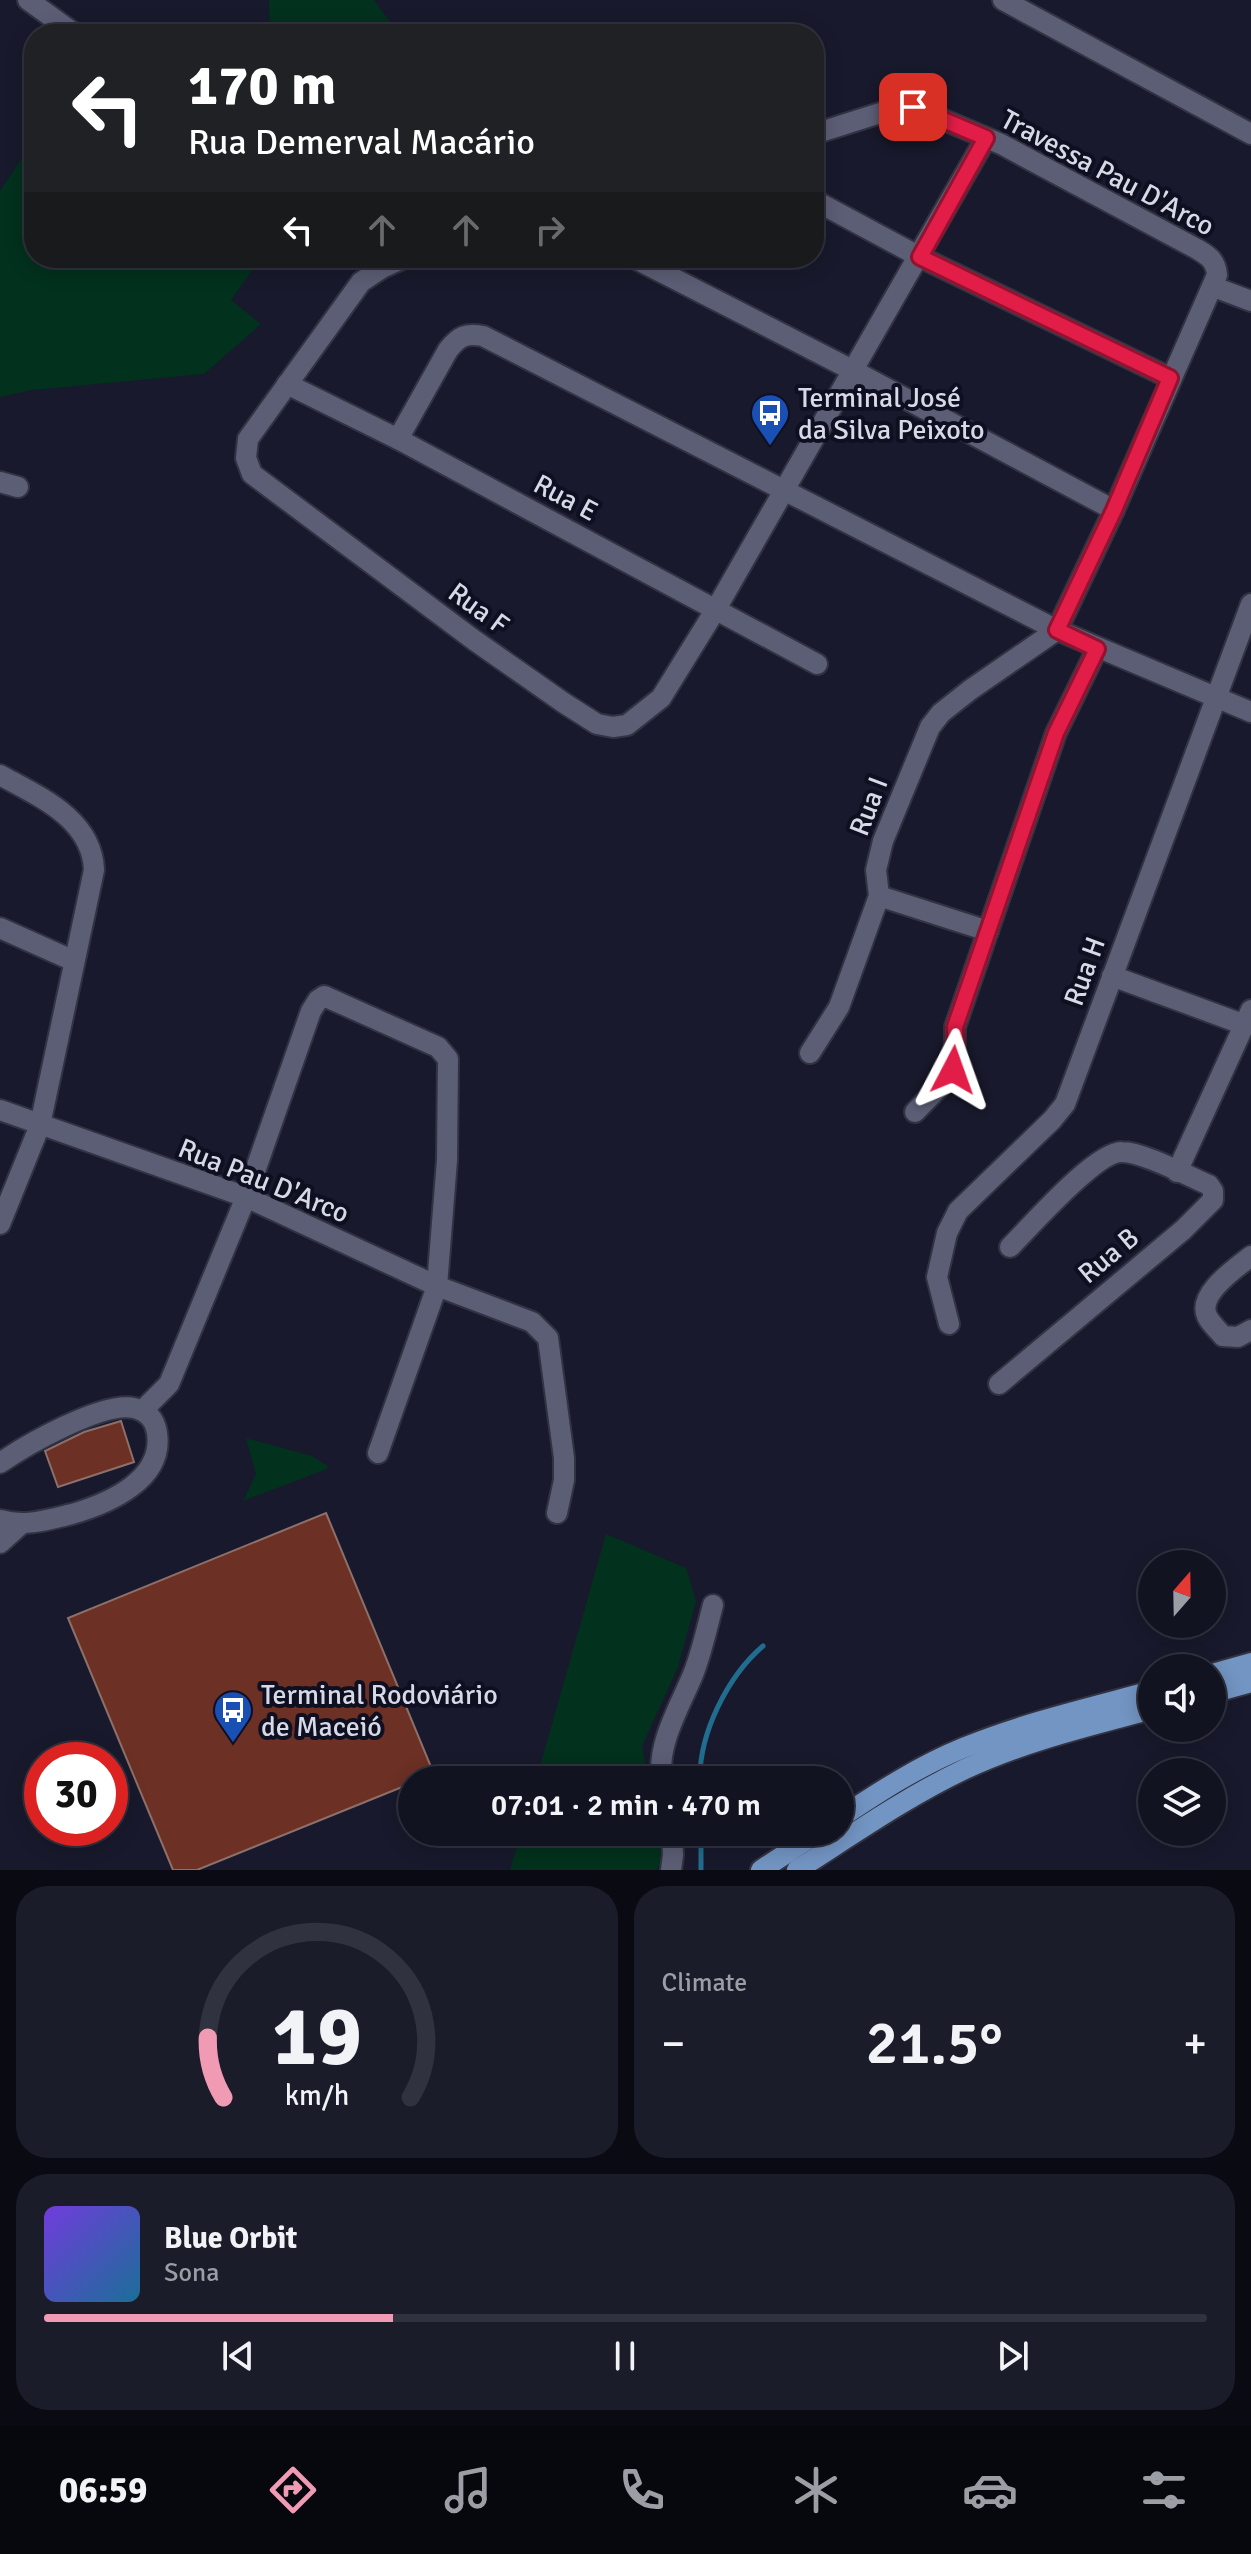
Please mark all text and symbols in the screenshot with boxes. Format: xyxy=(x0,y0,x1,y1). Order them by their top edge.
text: 170 m xyxy=(188,51,336,120)
icon: left xyxy=(56,56,160,160)
pin xyxy=(879,73,947,141)
icon: arrive xyxy=(891,85,935,129)
street label: Travessa Pau D'Arco xyxy=(995,102,1220,243)
text: Rua Demerval Macário xyxy=(188,120,535,165)
icon: left xyxy=(276,208,320,252)
icon: ahead xyxy=(360,208,404,252)
icon: ahead xyxy=(444,208,488,252)
icon: right xyxy=(528,208,572,252)
place label: Terminal José da Silva Peixoto xyxy=(798,381,985,447)
bus stop icon: Terminal José da Silva Peixoto xyxy=(749,392,791,447)
street label: Rua E xyxy=(528,467,603,529)
street label: Rua F xyxy=(442,576,515,642)
street label: Rua I xyxy=(842,772,896,841)
street label: Rua H xyxy=(1057,932,1113,1010)
position arrow xyxy=(911,1028,995,1112)
street label: Rua Pau D'Arco xyxy=(173,1131,354,1231)
street label: Rua B xyxy=(1071,1221,1146,1291)
north arrow xyxy=(1138,1550,1226,1638)
map controls xyxy=(1138,1550,1226,1846)
button: sound xyxy=(1138,1654,1226,1742)
place label: Terminal Rodoviário de Maceió xyxy=(261,1678,498,1744)
bus stop icon: Terminal Rodoviário de Maceió xyxy=(212,1689,254,1744)
speed limit sign: 30 xyxy=(24,1742,128,1846)
button: layers xyxy=(1138,1758,1226,1846)
text: 07:01 · 2 min · 470 m xyxy=(491,1787,761,1824)
text: Climate xyxy=(662,1967,747,1999)
text: 19 xyxy=(272,1986,362,2088)
text: 21.5° xyxy=(866,2007,1003,2081)
text: − xyxy=(662,2017,685,2071)
text: + xyxy=(1183,2017,1207,2071)
text: km/h xyxy=(284,2078,349,2113)
text: Blue Orbit xyxy=(164,2220,297,2257)
text: Sona xyxy=(164,2257,219,2289)
icon: previous xyxy=(216,2334,260,2378)
icon: pause xyxy=(603,2334,647,2378)
icon: next xyxy=(991,2334,1035,2378)
icon: directions xyxy=(265,2462,321,2518)
icon: music xyxy=(440,2462,496,2518)
icon: phone xyxy=(614,2462,670,2518)
icon: climate xyxy=(788,2462,844,2518)
icon: car xyxy=(962,2462,1018,2518)
icon: filters xyxy=(1136,2462,1192,2518)
text: 06:59 xyxy=(59,2468,147,2513)

